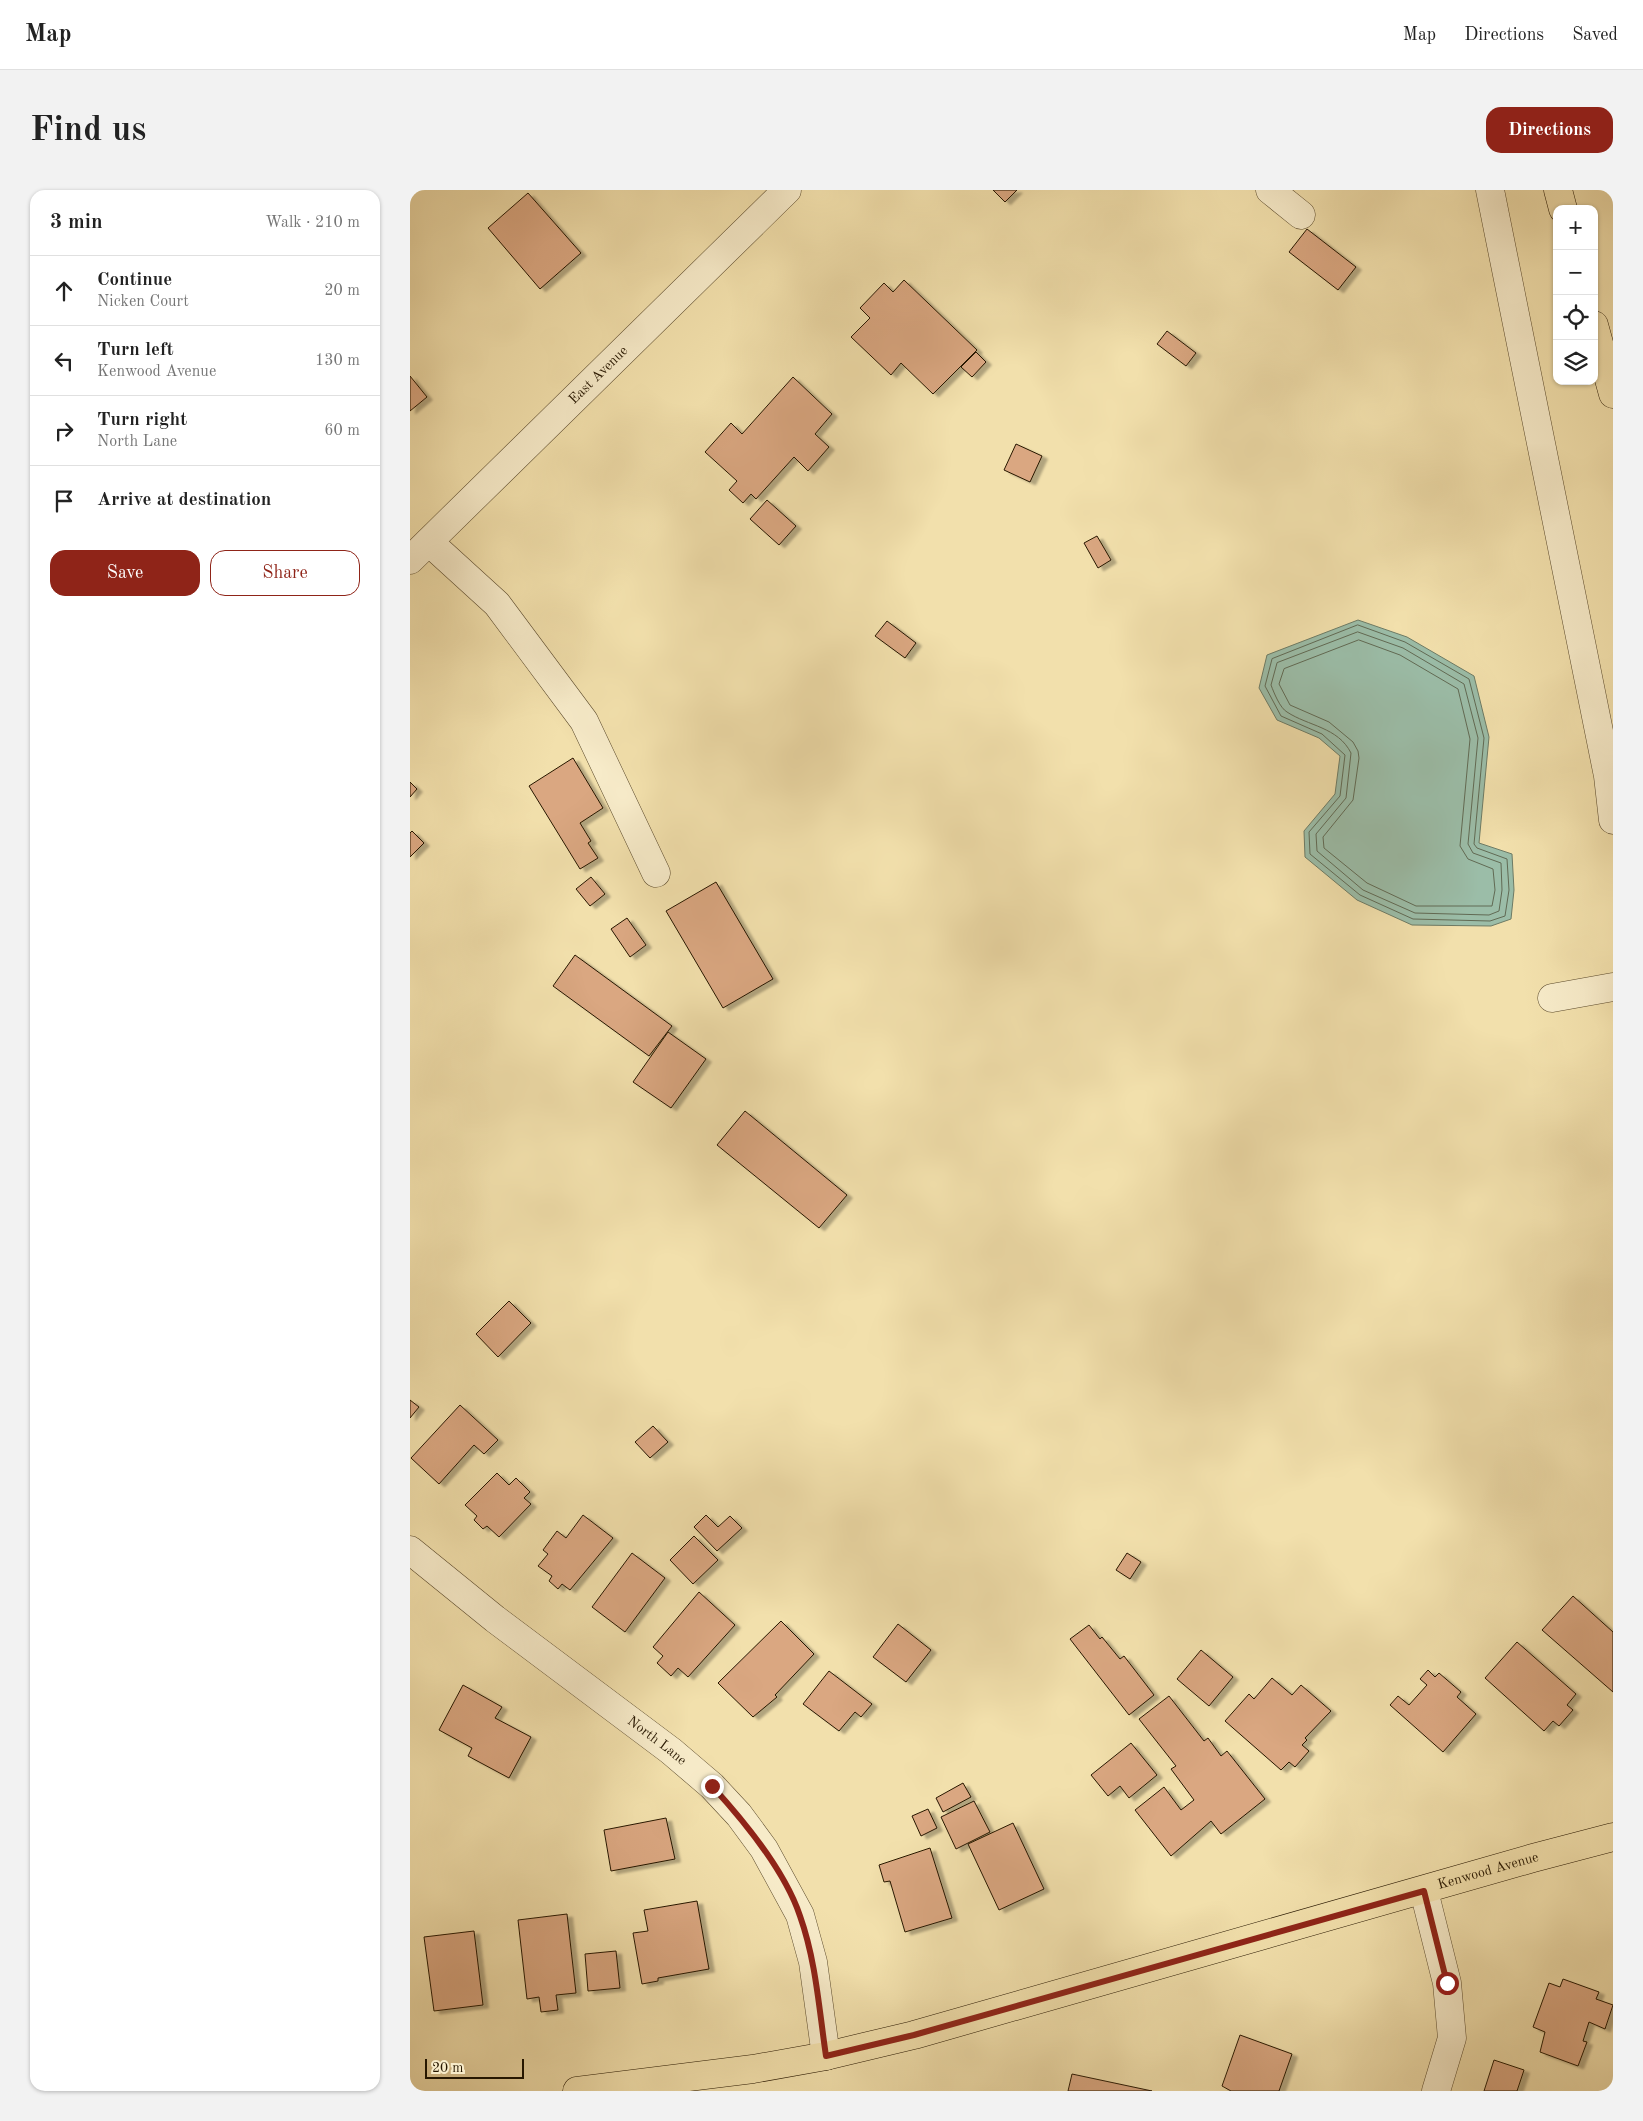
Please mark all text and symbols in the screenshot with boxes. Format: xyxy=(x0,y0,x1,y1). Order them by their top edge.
text: Map xyxy=(25,23,72,47)
text: Map xyxy=(1403,26,1436,44)
text: Directions xyxy=(1464,26,1544,44)
text: Saved xyxy=(1572,26,1618,44)
button: Directions xyxy=(1486,107,1613,153)
text: Find us xyxy=(30,113,146,148)
map controls xyxy=(1553,205,1598,385)
button: + xyxy=(1553,205,1598,250)
text: 3 min xyxy=(50,212,103,233)
text: Walk · 210 m xyxy=(265,215,360,231)
button: − xyxy=(1553,250,1598,295)
text: Continue xyxy=(97,271,172,290)
icon: ahead xyxy=(50,277,78,305)
text: 20 m xyxy=(324,283,360,299)
text: Nicken Court xyxy=(97,294,189,310)
button: locate xyxy=(1553,295,1598,340)
button: layers xyxy=(1553,340,1598,385)
text: Turn left xyxy=(97,341,174,360)
street label: East Avenue xyxy=(566,343,630,407)
icon: left xyxy=(50,347,78,375)
text: 130 m xyxy=(315,353,360,369)
text: Kenwood Avenue xyxy=(97,364,216,380)
text: Turn right xyxy=(97,411,187,430)
icon: right xyxy=(50,417,78,445)
text: 60 m xyxy=(324,423,360,439)
text: North Lane xyxy=(97,434,177,450)
icon: arrive xyxy=(50,487,78,515)
text: Arrive at destination xyxy=(97,491,271,510)
button: Save xyxy=(50,550,200,596)
button: Share xyxy=(210,550,360,596)
street label: North Lane xyxy=(625,1714,689,1768)
route end xyxy=(701,1775,724,1798)
street label: Kenwood Avenue xyxy=(1436,1850,1540,1892)
route start xyxy=(1436,1972,1459,1995)
scale bar xyxy=(425,2056,524,2079)
text: 20 m xyxy=(432,2061,463,2075)

